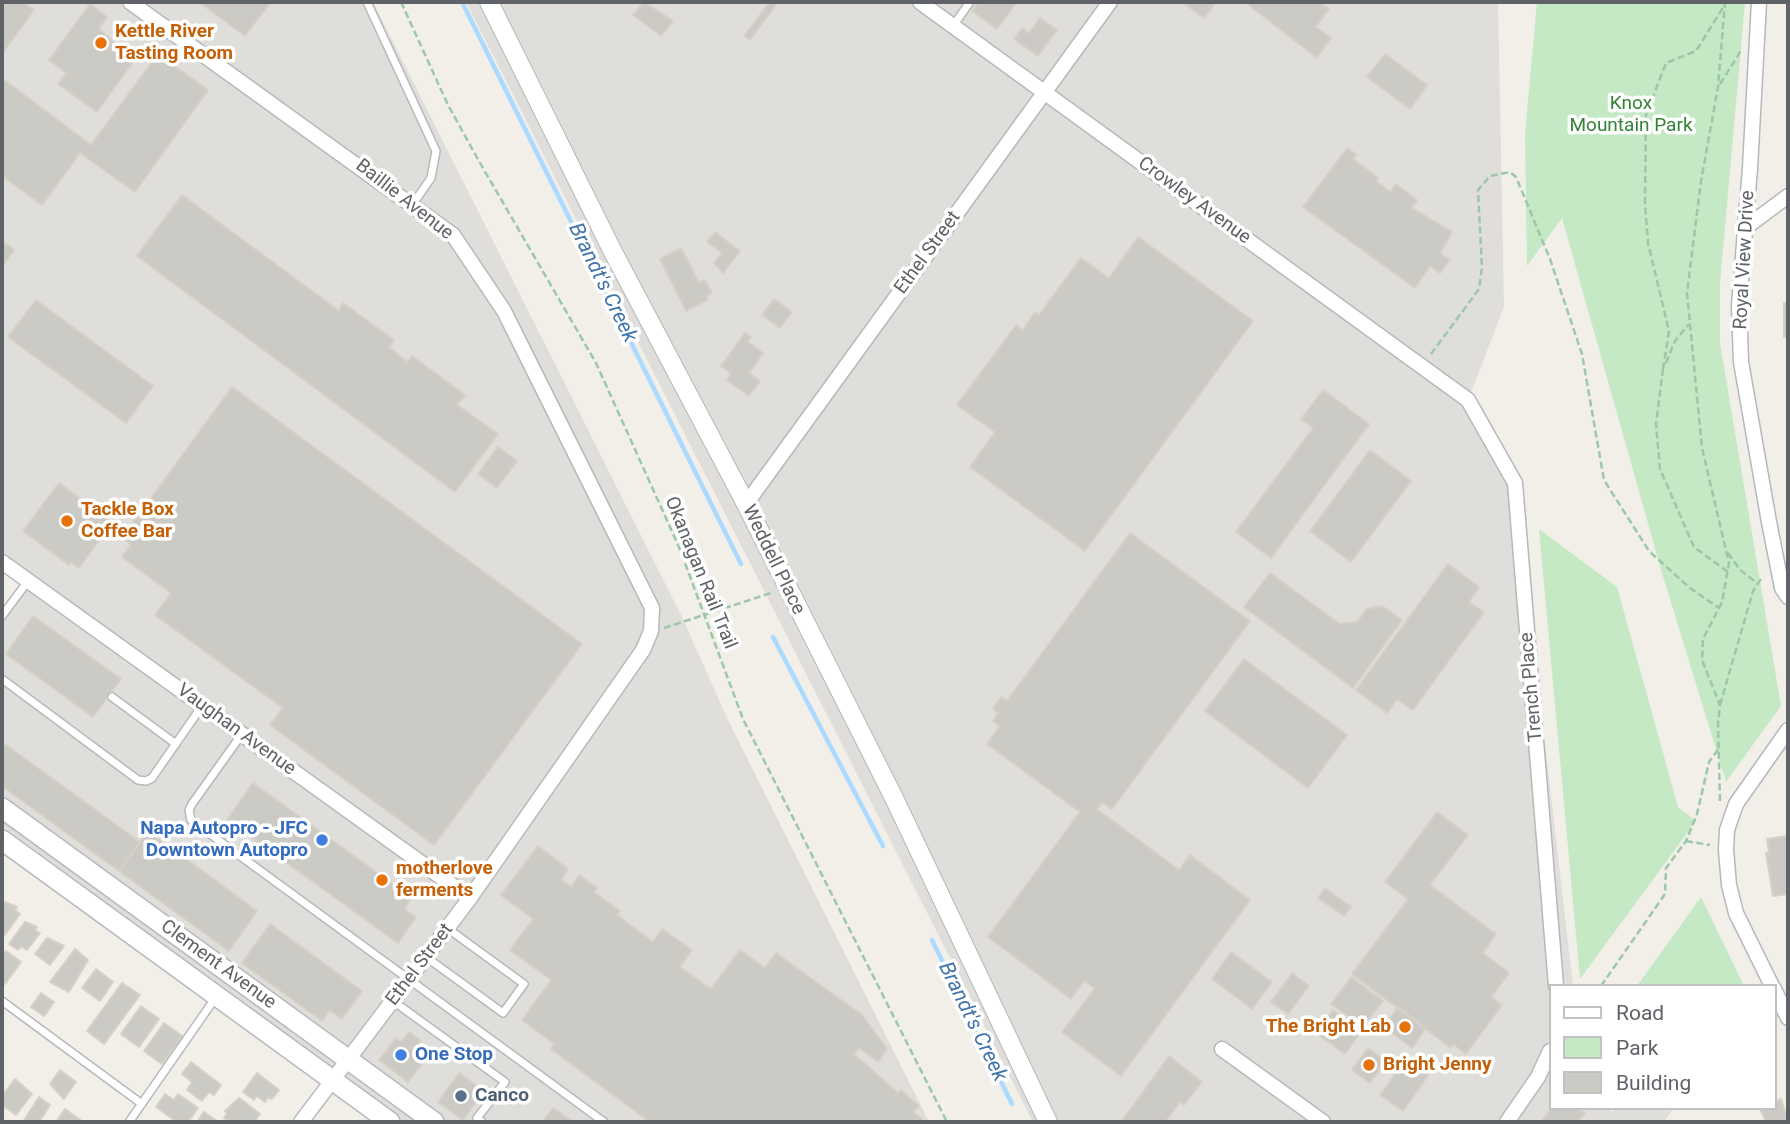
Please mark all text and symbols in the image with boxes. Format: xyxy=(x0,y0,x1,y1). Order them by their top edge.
place label: Kettle River Tasting Room xyxy=(115,21,233,65)
marker: Kettle River Tasting Room xyxy=(93,35,109,51)
park label: Knox Mountain Park xyxy=(1569,93,1693,137)
street label: Crowley Avenue xyxy=(1133,152,1255,250)
street label: Baillie Avenue xyxy=(351,155,457,245)
street label: Royal View Drive xyxy=(1730,190,1760,330)
street label: Ethel Street xyxy=(890,207,966,299)
water label: Brandt's Creek xyxy=(562,219,642,347)
street label: Okanagan Rail Trail xyxy=(659,493,741,653)
place label: Tackle Box Coffee Bar xyxy=(81,499,174,543)
street label: Weddell Place xyxy=(737,501,809,619)
marker: Tackle Box Coffee Bar xyxy=(59,513,75,529)
street label: Trench Place xyxy=(1516,631,1548,743)
street label: Vaughan Avenue xyxy=(172,679,300,781)
place label: Napa Autopro - JFC Downtown Autopro xyxy=(140,818,308,862)
marker: Napa Autopro - JFC Downtown Autopro xyxy=(314,832,330,848)
place label: motherlove ferments xyxy=(396,858,493,902)
marker: motherlove ferments xyxy=(374,872,390,888)
street label: Clement Avenue xyxy=(156,915,280,1015)
street label: Ethel Street xyxy=(382,919,458,1011)
water label: Brandt's Creek xyxy=(932,958,1012,1086)
legend xyxy=(1548,984,1776,1110)
text: Road xyxy=(1616,1001,1664,1025)
place label: The Bright Lab xyxy=(1266,1016,1391,1038)
marker: The Bright Lab xyxy=(1397,1019,1413,1035)
text: Park xyxy=(1616,1036,1658,1060)
place label: One Stop xyxy=(415,1044,493,1066)
marker: One Stop xyxy=(393,1047,409,1063)
place label: Bright Jenny xyxy=(1383,1054,1491,1076)
marker: Bright Jenny xyxy=(1361,1057,1377,1073)
text: Building xyxy=(1616,1071,1691,1095)
place label: Canco xyxy=(475,1085,529,1107)
marker: Canco xyxy=(453,1088,469,1104)

